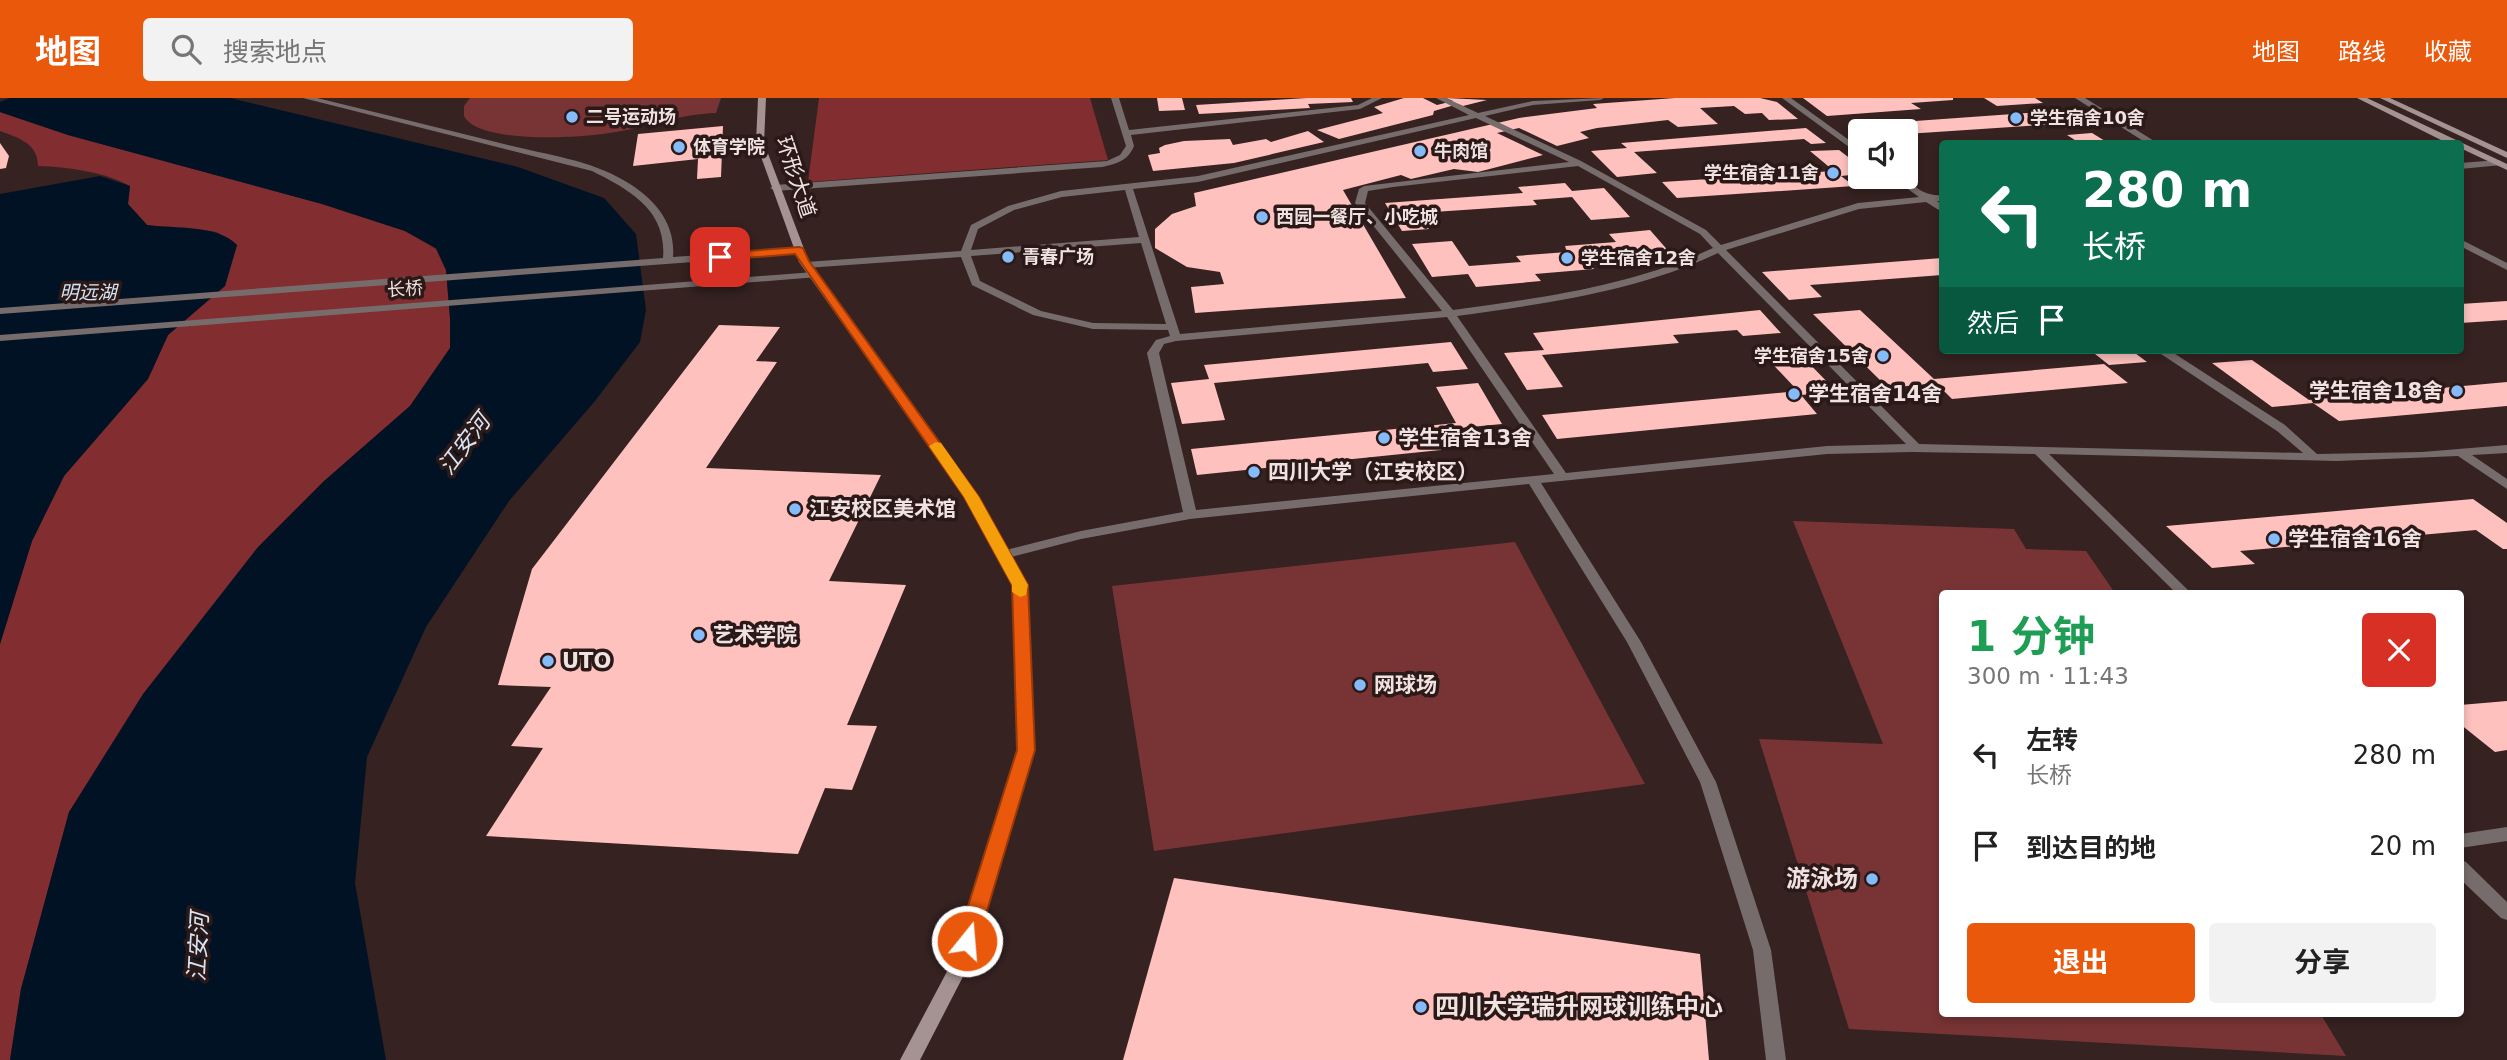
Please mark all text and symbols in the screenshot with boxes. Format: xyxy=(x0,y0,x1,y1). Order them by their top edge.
search box xyxy=(143,18,633,81)
icon: search xyxy=(167,30,205,68)
text: 地图 xyxy=(35,32,101,71)
text: 搜索地点 xyxy=(223,37,327,67)
text: 地图 xyxy=(2252,38,2300,66)
text: 路线 xyxy=(2338,38,2386,66)
text: 收藏 xyxy=(2424,38,2472,66)
place label: 二号运动场 xyxy=(586,106,676,127)
place label: 学生宿舍10舍 xyxy=(2030,107,2145,128)
marker: 二号运动场 xyxy=(564,109,580,125)
marker: 学生宿舍10舍 xyxy=(2008,110,2024,126)
map controls xyxy=(1848,119,1918,189)
button: sound xyxy=(1848,119,1918,189)
street label: 环形大道 xyxy=(772,133,820,221)
place label: 体育学院 xyxy=(693,136,765,157)
marker: 体育学院 xyxy=(671,139,687,155)
place label: 牛肉馆 xyxy=(1434,140,1488,161)
marker: 牛肉馆 xyxy=(1412,143,1428,159)
place label: 学生宿舍11舍 xyxy=(1704,162,1819,183)
text: 280 m xyxy=(2082,162,2252,219)
marker: 学生宿舍11舍 xyxy=(1825,165,1841,181)
icon: left xyxy=(1967,168,2058,259)
place label: 西园一餐厅、小吃城 xyxy=(1276,206,1438,227)
marker: 西园一餐厅、小吃城 xyxy=(1254,209,1270,225)
pin xyxy=(690,227,750,287)
text: 长桥 xyxy=(2082,228,2146,266)
icon: arrive xyxy=(701,238,739,276)
place label: 青春广场 xyxy=(1022,246,1094,267)
place label: 学生宿舍12舍 xyxy=(1581,247,1696,268)
marker: 青春广场 xyxy=(1000,249,1016,265)
marker: 学生宿舍12舍 xyxy=(1559,250,1575,266)
street label: 长桥 xyxy=(386,277,424,300)
water label: 明远湖 xyxy=(59,281,119,303)
icon: arrive xyxy=(2033,301,2071,339)
text: 然后 xyxy=(1967,308,2019,338)
place label: 学生宿舍15舍 xyxy=(1754,345,1869,366)
marker: 学生宿舍15舍 xyxy=(1875,348,1891,364)
place label: 学生宿舍18舍 xyxy=(2309,379,2443,403)
place label: 学生宿舍14舍 xyxy=(1808,382,1942,406)
marker: 学生宿舍18舍 xyxy=(2449,383,2465,399)
marker: 学生宿舍14舍 xyxy=(1786,386,1802,402)
water label: 江安河 xyxy=(433,405,498,479)
place label: 学生宿舍13舍 xyxy=(1398,426,1532,450)
marker: 学生宿舍13舍 xyxy=(1376,430,1392,446)
place label: 四川大学（江安校区） xyxy=(1268,460,1478,484)
marker: 四川大学（江安校区） xyxy=(1246,464,1262,480)
place label: 江安校区美术馆 xyxy=(809,497,956,521)
marker: 江安校区美术馆 xyxy=(787,501,803,517)
place label: 学生宿舍16舍 xyxy=(2288,527,2422,551)
marker: 学生宿舍16舍 xyxy=(2266,531,2282,547)
text: 1 分钟 xyxy=(1967,612,2095,661)
button: close xyxy=(2362,613,2436,687)
place label: 艺术学院 xyxy=(713,623,797,647)
marker: 艺术学院 xyxy=(691,627,707,643)
place label: UTO xyxy=(562,649,611,673)
marker: UTO xyxy=(540,653,556,669)
text: 300 m · 11:43 xyxy=(1967,663,2129,689)
place label: 网球场 xyxy=(1374,673,1437,697)
marker: 网球场 xyxy=(1352,677,1368,693)
text: 左转 xyxy=(2026,725,2078,755)
icon: left xyxy=(1967,736,2005,774)
text: 280 m xyxy=(2353,740,2436,770)
text: 长桥 xyxy=(2026,762,2072,788)
icon: arrive xyxy=(1967,827,2005,865)
text: 20 m xyxy=(2369,831,2436,861)
text: 到达目的地 xyxy=(2026,833,2156,863)
place label: 游泳场 xyxy=(1786,865,1858,893)
marker: 游泳场 xyxy=(1864,871,1880,887)
position arrow xyxy=(930,904,1004,978)
water label: 江安河 xyxy=(183,908,213,982)
button: 退出 xyxy=(1967,923,2195,1003)
button: 分享 xyxy=(2209,923,2436,1003)
place label: 四川大学瑞升网球训练中心 xyxy=(1435,993,1723,1021)
marker: 四川大学瑞升网球训练中心 xyxy=(1413,999,1429,1015)

